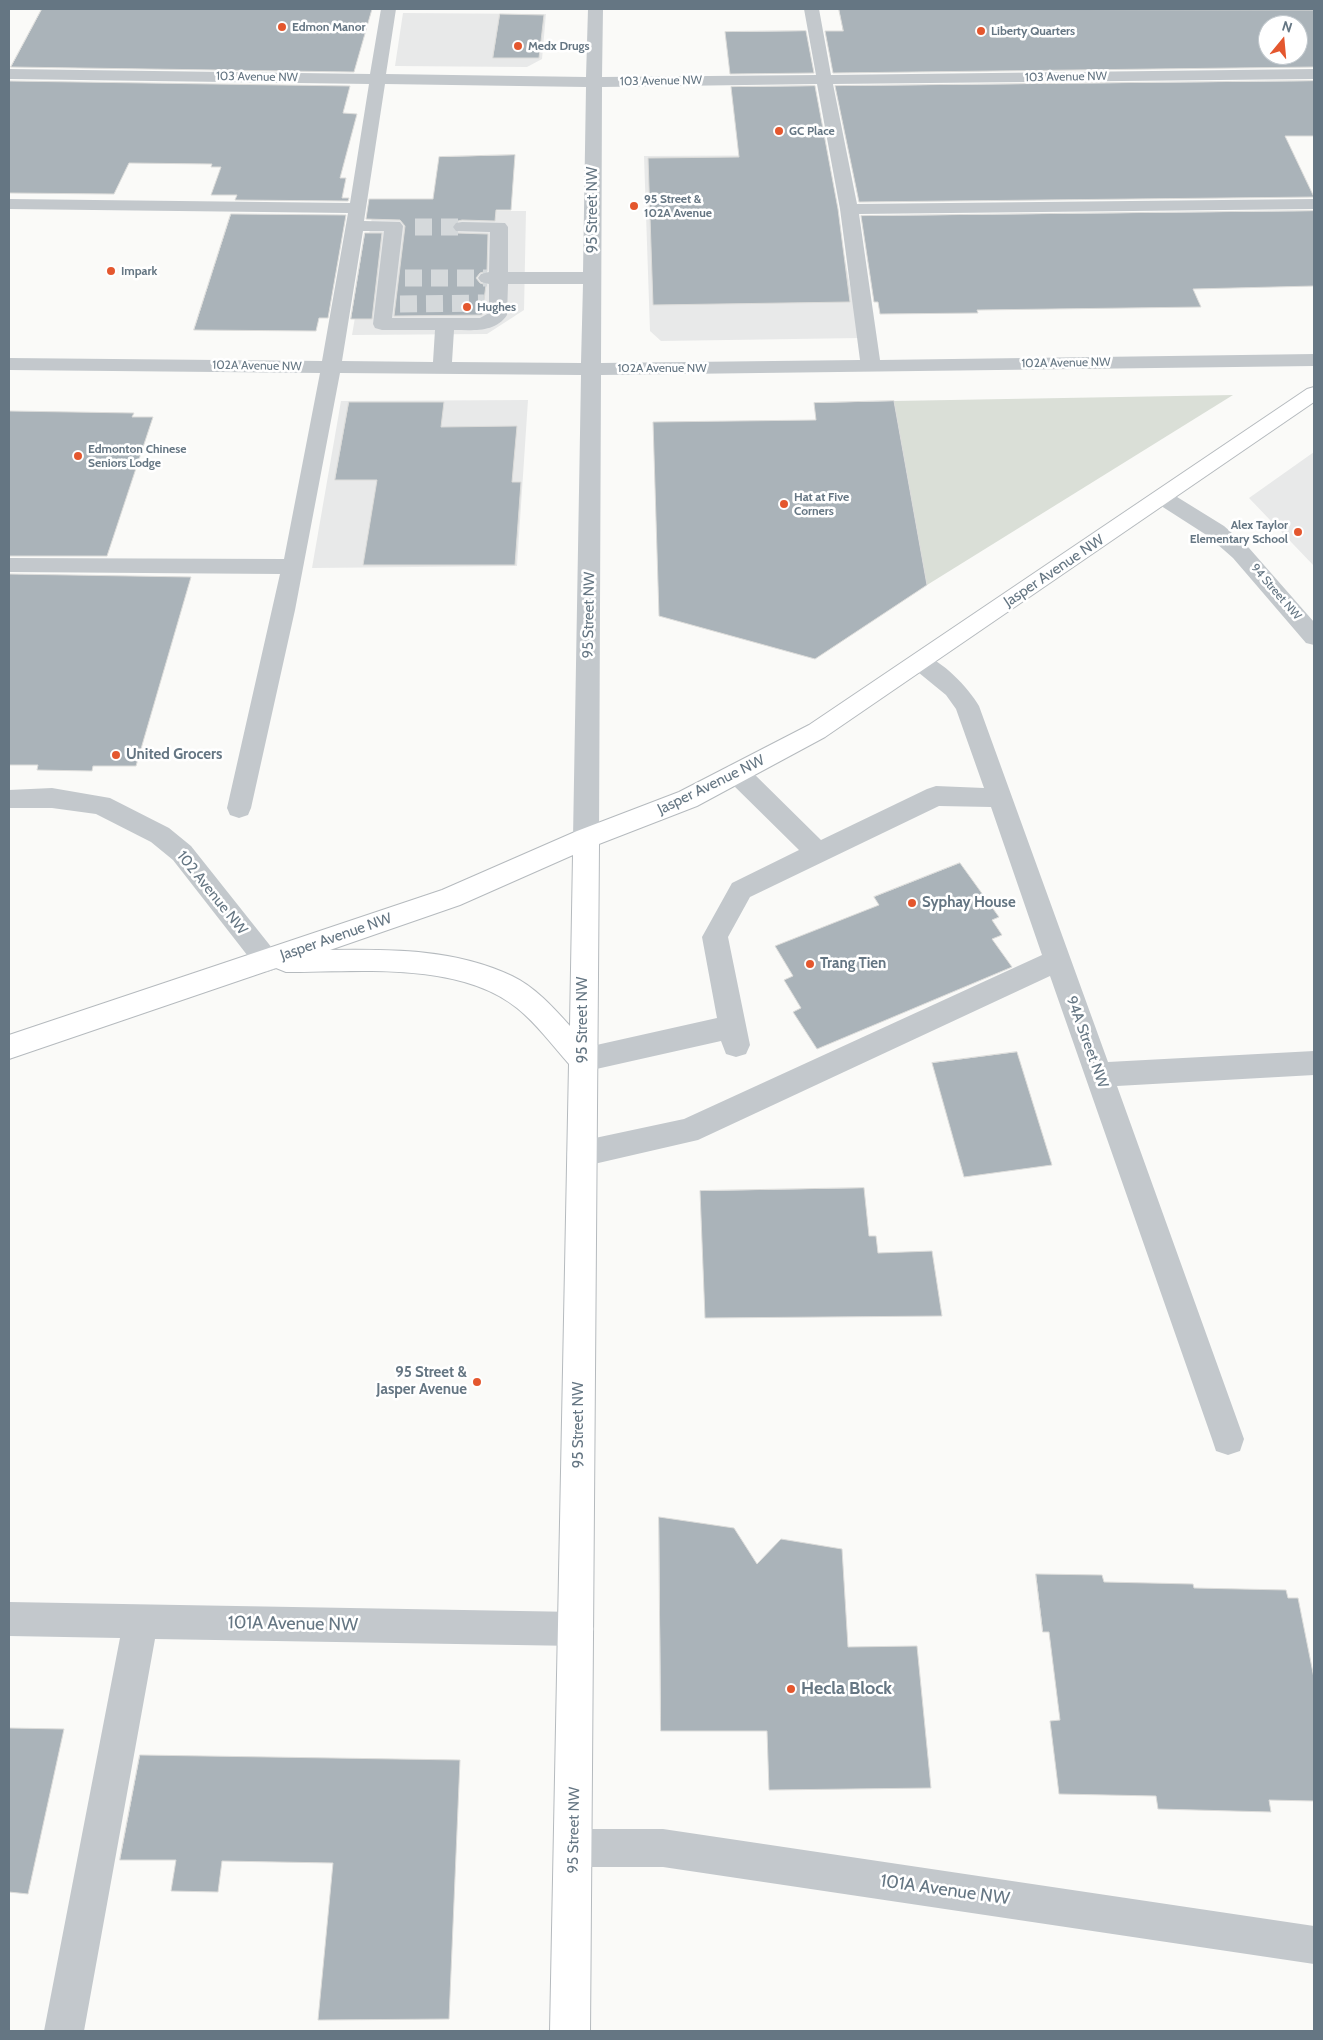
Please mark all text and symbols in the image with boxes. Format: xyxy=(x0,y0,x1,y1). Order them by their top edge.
north arrow xyxy=(1258,15,1308,65)
text: N xyxy=(1280,17,1294,37)
place label: Edmon Manor xyxy=(292,20,365,34)
marker: Edmon Manor xyxy=(276,21,288,33)
place label: Liberty Quarters xyxy=(991,24,1075,38)
marker: Liberty Quarters xyxy=(975,25,987,37)
place label: Medx Drugs xyxy=(528,39,590,53)
marker: Medx Drugs xyxy=(512,40,524,52)
street label: 103 Avenue NW xyxy=(216,69,298,85)
street label: 103 Avenue NW xyxy=(1025,69,1107,85)
street label: 103 Avenue NW xyxy=(620,73,702,89)
place label: GC Place xyxy=(789,124,835,138)
marker: GC Place xyxy=(773,125,785,137)
street label: 95 Street NW xyxy=(584,167,602,253)
place label: 95 Street & 102A Avenue xyxy=(644,192,712,220)
marker: 95 Street & 102A Avenue xyxy=(628,200,640,212)
place label: Impark xyxy=(121,264,157,278)
marker: Impark xyxy=(105,265,117,277)
place label: Hughes xyxy=(477,300,516,314)
marker: Hughes xyxy=(461,301,473,313)
street label: 102A Avenue NW xyxy=(1021,355,1111,371)
street label: 102A Avenue NW xyxy=(212,358,302,374)
street label: 102A Avenue NW xyxy=(617,361,707,375)
place label: Edmonton Chinese Seniors Lodge xyxy=(88,442,187,470)
marker: Edmonton Chinese Seniors Lodge xyxy=(72,450,84,462)
place label: Hat at Five Corners xyxy=(794,490,849,518)
marker: Hat at Five Corners xyxy=(778,498,790,510)
place label: Alex Taylor Elementary School xyxy=(1190,518,1288,546)
marker: Alex Taylor Elementary School xyxy=(1292,526,1304,538)
street label: Jasper Avenue NW xyxy=(1000,531,1108,611)
street label: 94 Street NW xyxy=(1248,561,1304,623)
street label: 95 Street NW xyxy=(579,572,599,658)
place label: United Grocers xyxy=(126,746,222,764)
marker: United Grocers xyxy=(110,749,122,761)
street label: Jasper Avenue NW xyxy=(655,751,767,819)
street label: 102 Avenue NW xyxy=(173,848,251,938)
place label: Syphay House xyxy=(922,894,1016,912)
marker: Syphay House xyxy=(906,897,918,909)
street label: Jasper Avenue NW xyxy=(278,909,394,965)
place label: Trang Tien xyxy=(820,955,886,973)
marker: Trang Tien xyxy=(804,958,816,970)
street label: 95 Street NW xyxy=(574,977,592,1063)
street label: 94A Street NW xyxy=(1062,994,1112,1090)
place label: 95 Street & Jasper Avenue xyxy=(376,1364,467,1399)
marker: 95 Street & Jasper Avenue xyxy=(471,1376,483,1388)
street label: 95 Street NW xyxy=(570,1382,588,1468)
street label: 101A Avenue NW xyxy=(228,1612,358,1636)
place label: Hecla Block xyxy=(801,1678,892,1700)
marker: Hecla Block xyxy=(785,1683,797,1695)
street label: 95 Street NW xyxy=(564,1787,584,1873)
street label: 101A Avenue NW xyxy=(879,1870,1011,1910)

